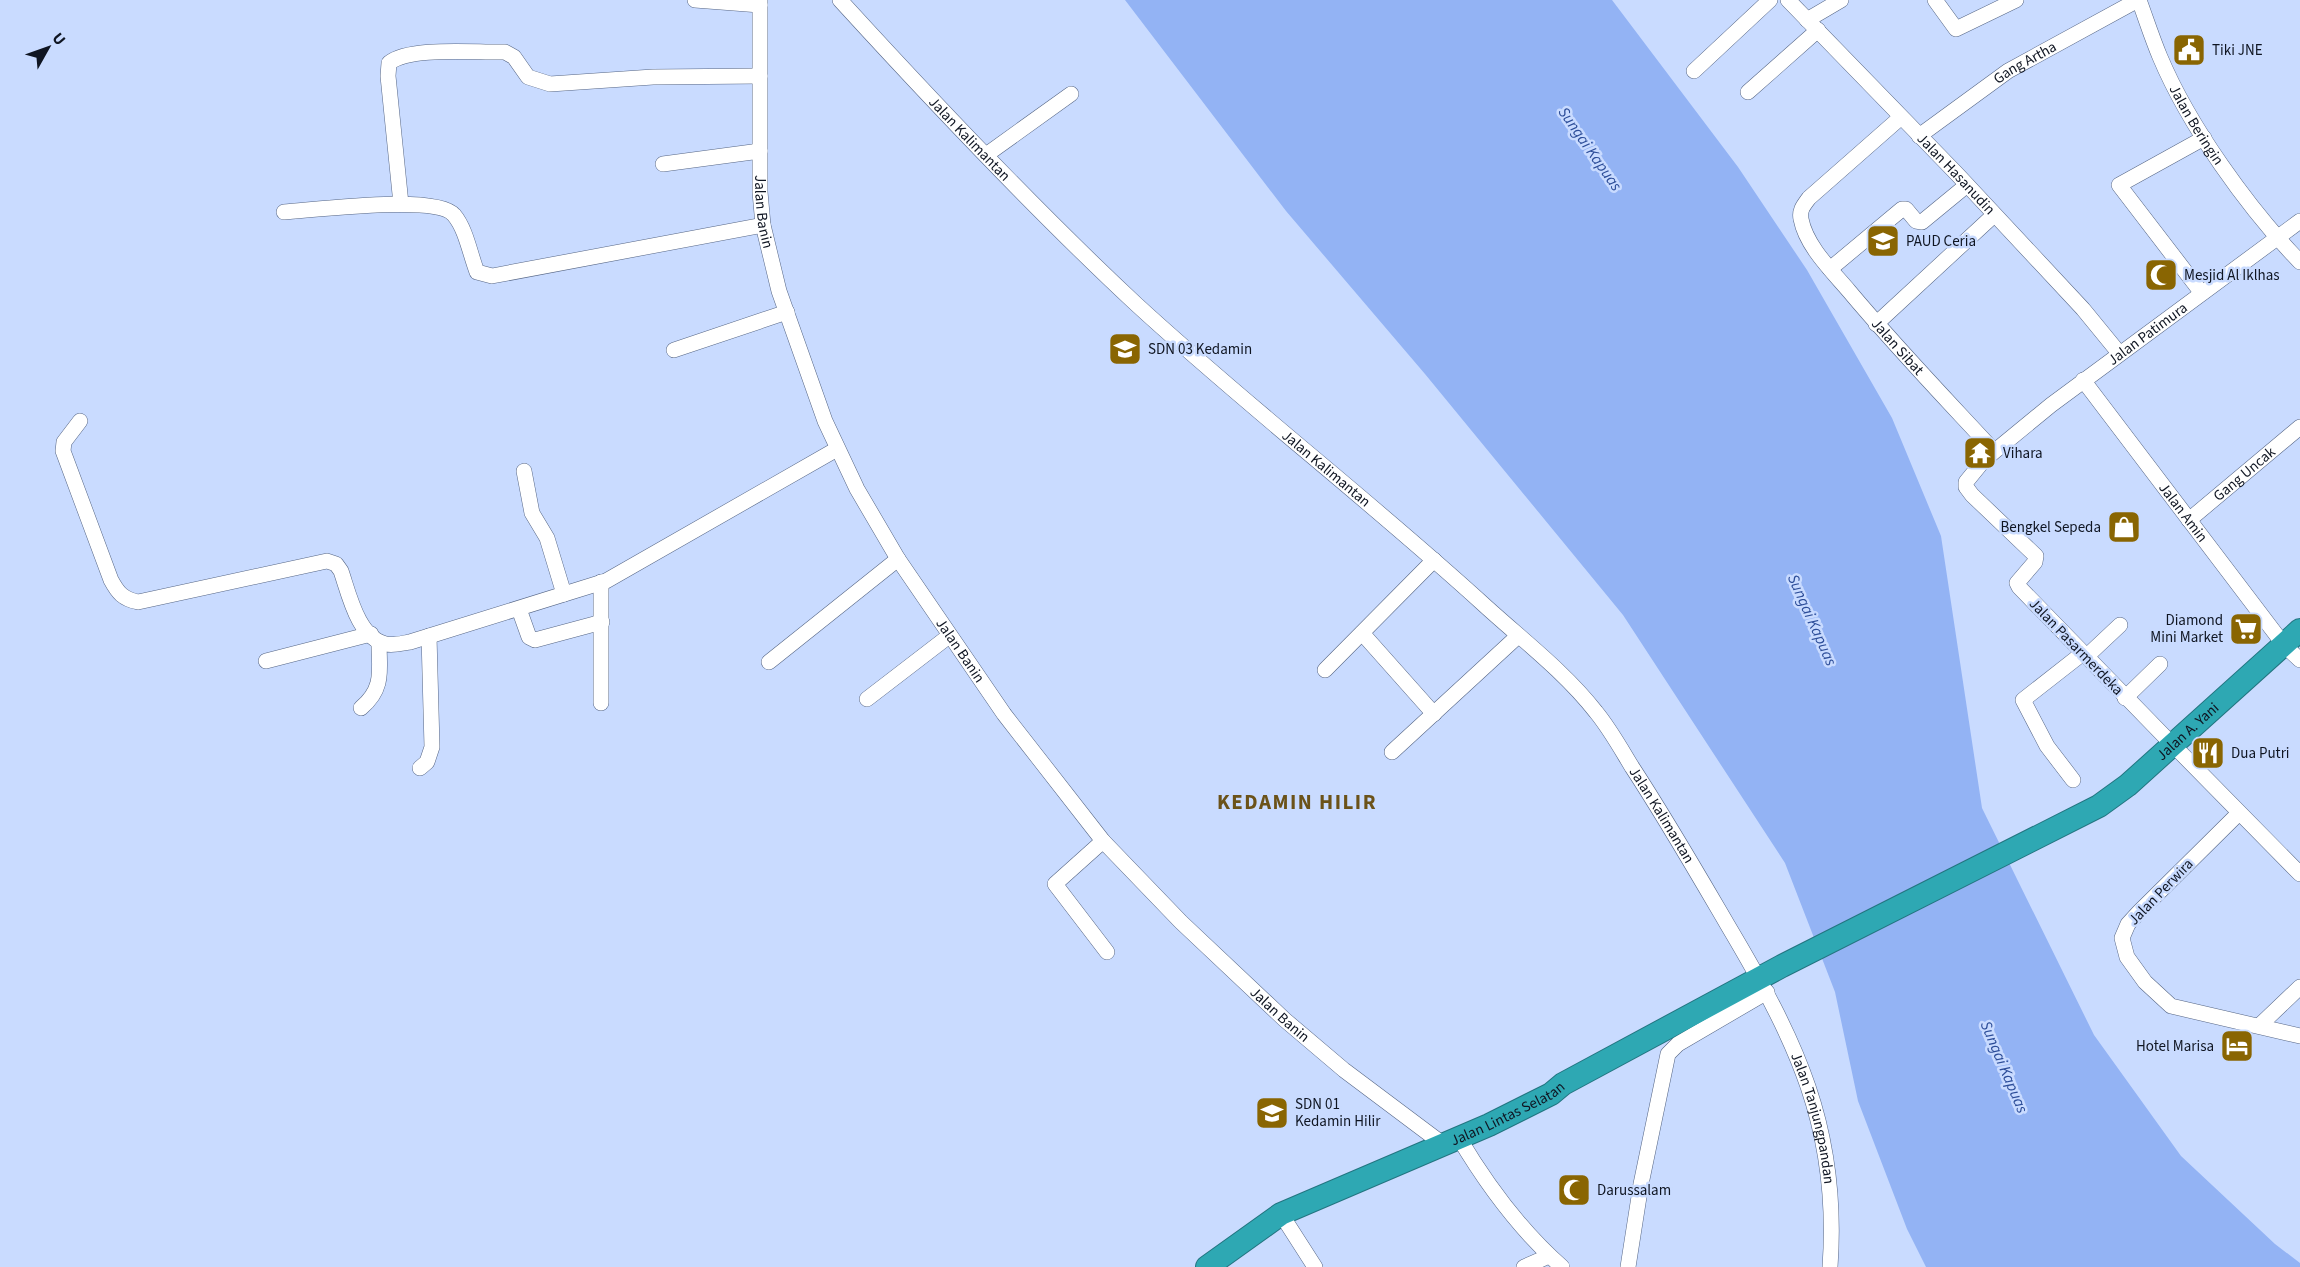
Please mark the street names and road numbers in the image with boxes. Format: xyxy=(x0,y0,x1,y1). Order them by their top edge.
street label: Gang Artha xyxy=(1989,36,2060,89)
street label: Jalan Beringin xyxy=(2164,81,2229,169)
street label: Jalan Kalimantan xyxy=(924,92,1015,186)
street label: Jalan Hasanudin xyxy=(1912,129,2000,219)
street label: Jalan Banin xyxy=(750,175,779,251)
street label: Jalan Patimura xyxy=(2103,297,2192,370)
street label: Jalan Sibat xyxy=(1867,314,1929,380)
street label: Jalan Kalimantan xyxy=(1278,425,1375,512)
street label: Gang Uncak xyxy=(2209,441,2280,506)
street label: Jalan Amin xyxy=(2154,478,2213,546)
street label: Jalan Pasarmerdeka xyxy=(2024,594,2128,700)
street label: Jalan Banin xyxy=(931,614,990,687)
street label: Jalan A. Yani xyxy=(2152,697,2224,765)
street label: Jalan Kalimantan xyxy=(1624,763,1700,867)
street label: Jalan Perwira xyxy=(2124,854,2198,930)
street label: Jalan Banin xyxy=(1246,982,1314,1047)
street label: Jalan Tanjungpandan xyxy=(1786,1049,1840,1185)
street label: Jalan Lintas Selatan xyxy=(1447,1076,1569,1151)

